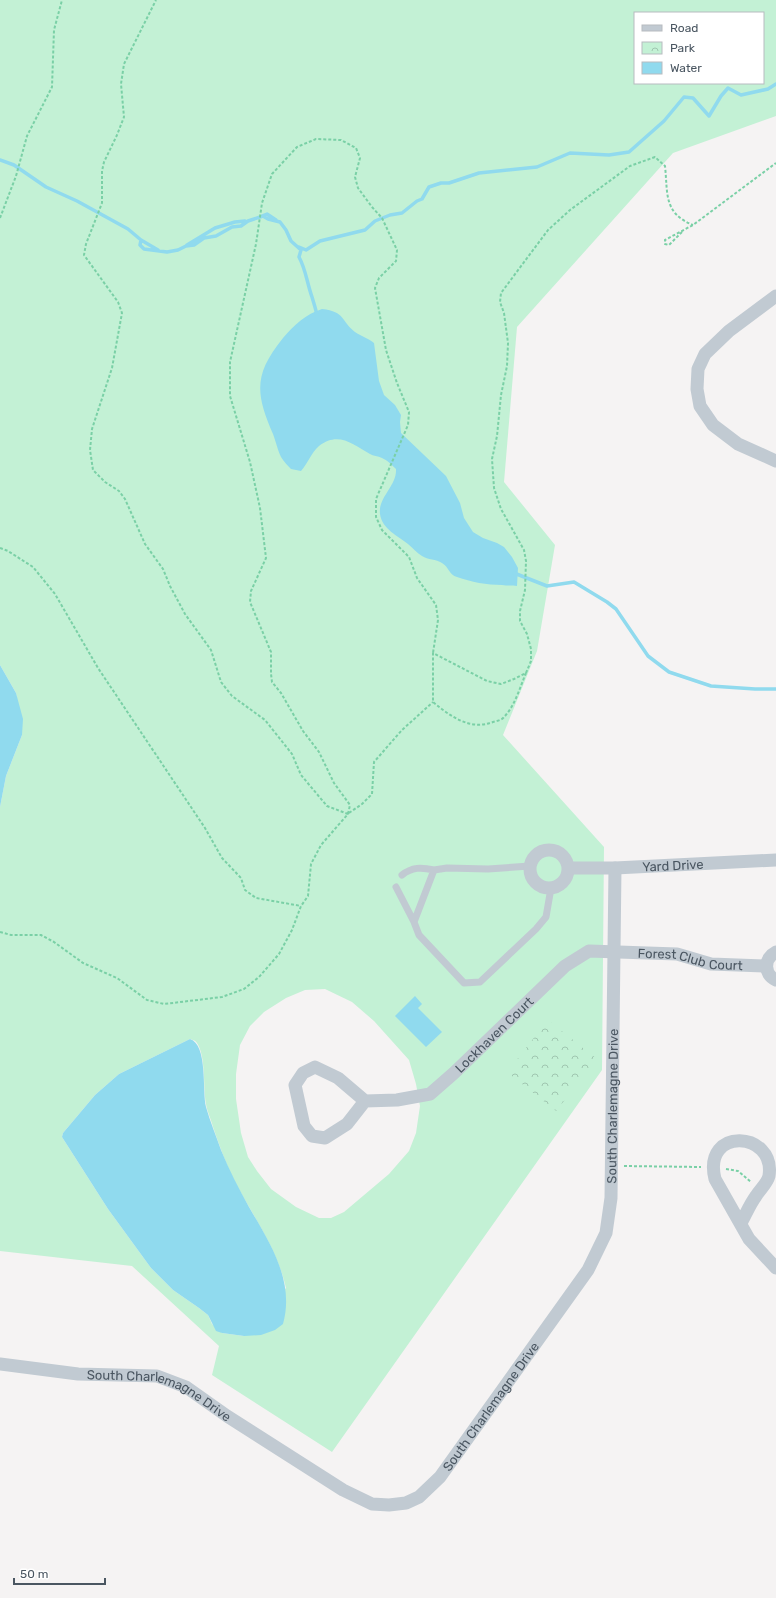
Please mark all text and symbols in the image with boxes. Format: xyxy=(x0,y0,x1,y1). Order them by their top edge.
legend xyxy=(634,12,764,84)
text: Road xyxy=(670,21,698,35)
text: Park xyxy=(670,41,696,55)
text: Water xyxy=(670,61,702,75)
street label: Yard Drive xyxy=(642,856,704,874)
street label: Forest Club Court xyxy=(637,945,743,973)
street label: Lockhaven Court xyxy=(452,993,536,1076)
street label: South Charlemagne Drive xyxy=(604,1029,621,1184)
street label: South Charlemagne Drive xyxy=(439,1339,542,1474)
street label: South Charlemagne Drive xyxy=(87,1367,234,1424)
scale bar xyxy=(14,1560,105,1586)
text: 50 m xyxy=(20,1567,48,1581)

